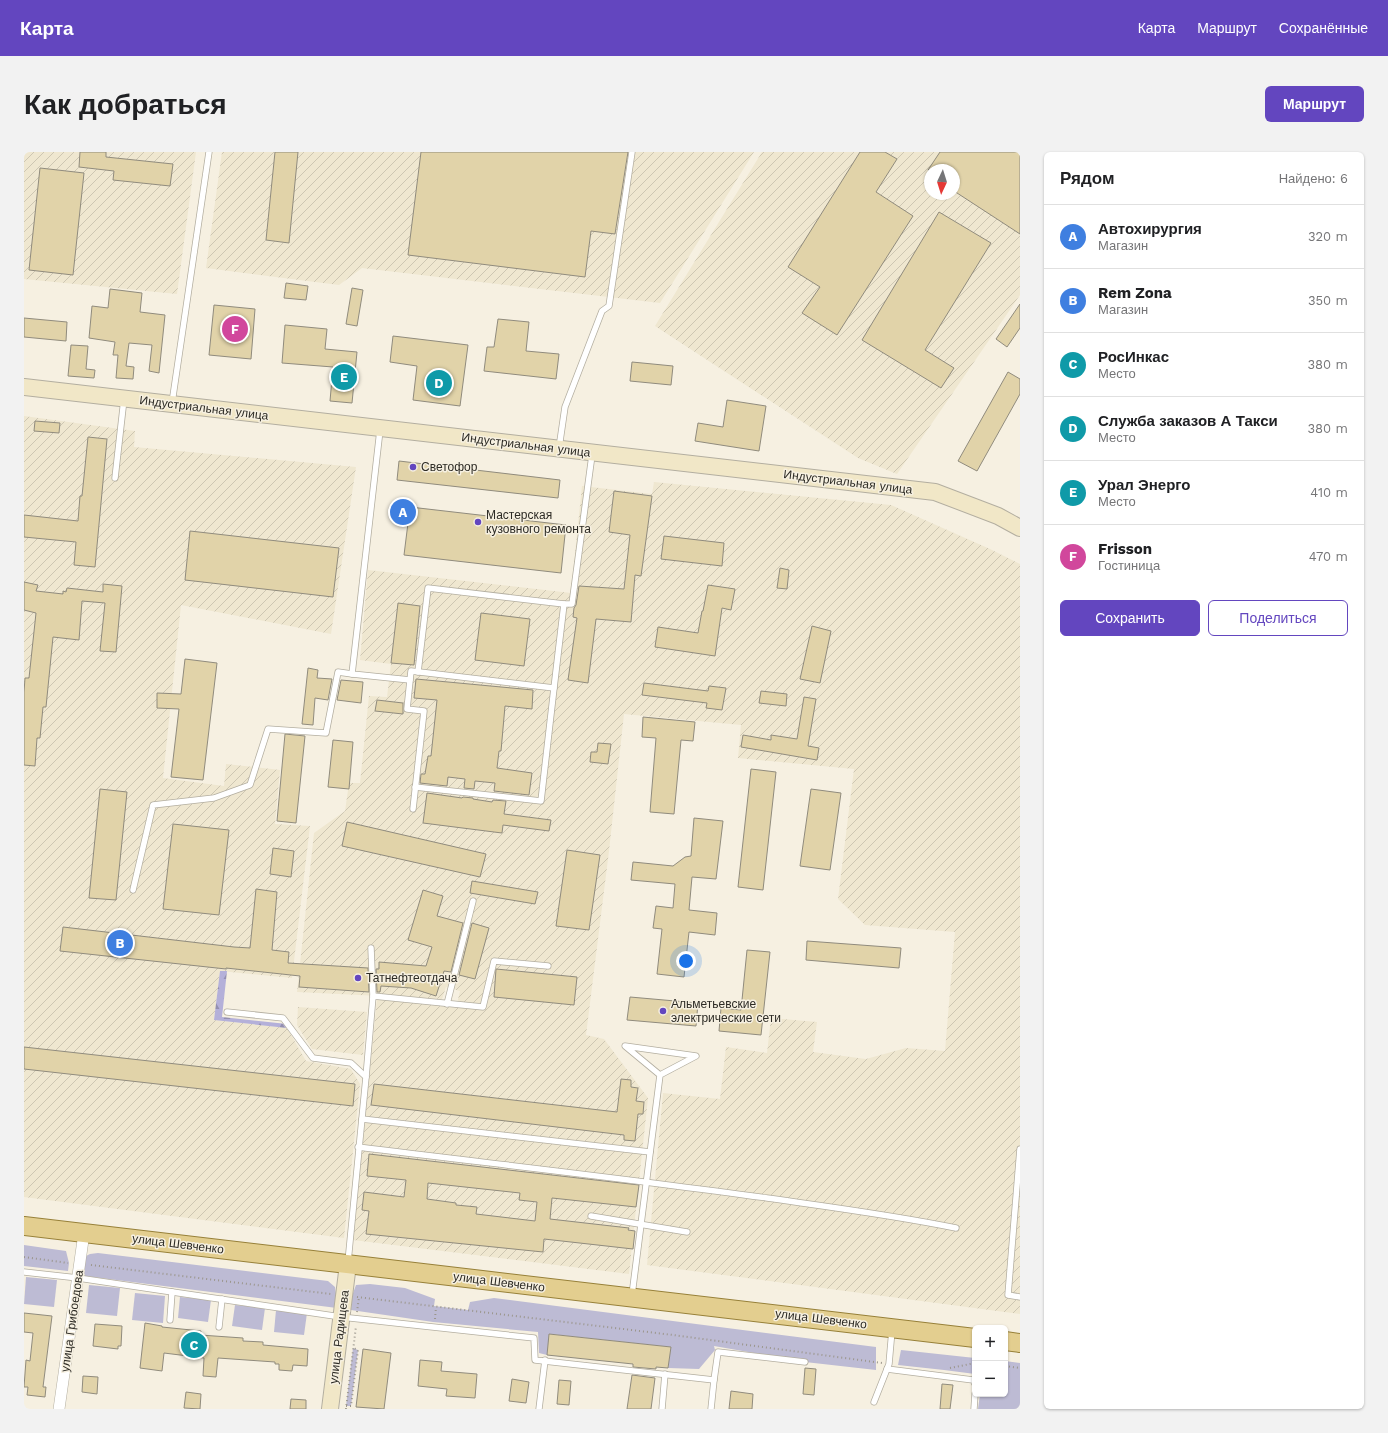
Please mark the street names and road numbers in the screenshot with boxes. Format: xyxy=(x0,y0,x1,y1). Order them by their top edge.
street label: Индустриальная улица xyxy=(139,393,270,423)
street label: Индустриальная улица xyxy=(461,430,592,460)
street label: Индустриальная улица xyxy=(783,467,914,497)
street label: улица Шевченко xyxy=(131,1231,225,1257)
street label: улица Грибоедова xyxy=(58,1269,86,1373)
street label: улица Шевченко xyxy=(452,1269,546,1295)
street label: улица Радищева xyxy=(326,1289,352,1385)
street label: улица Шевченко xyxy=(774,1306,868,1332)

